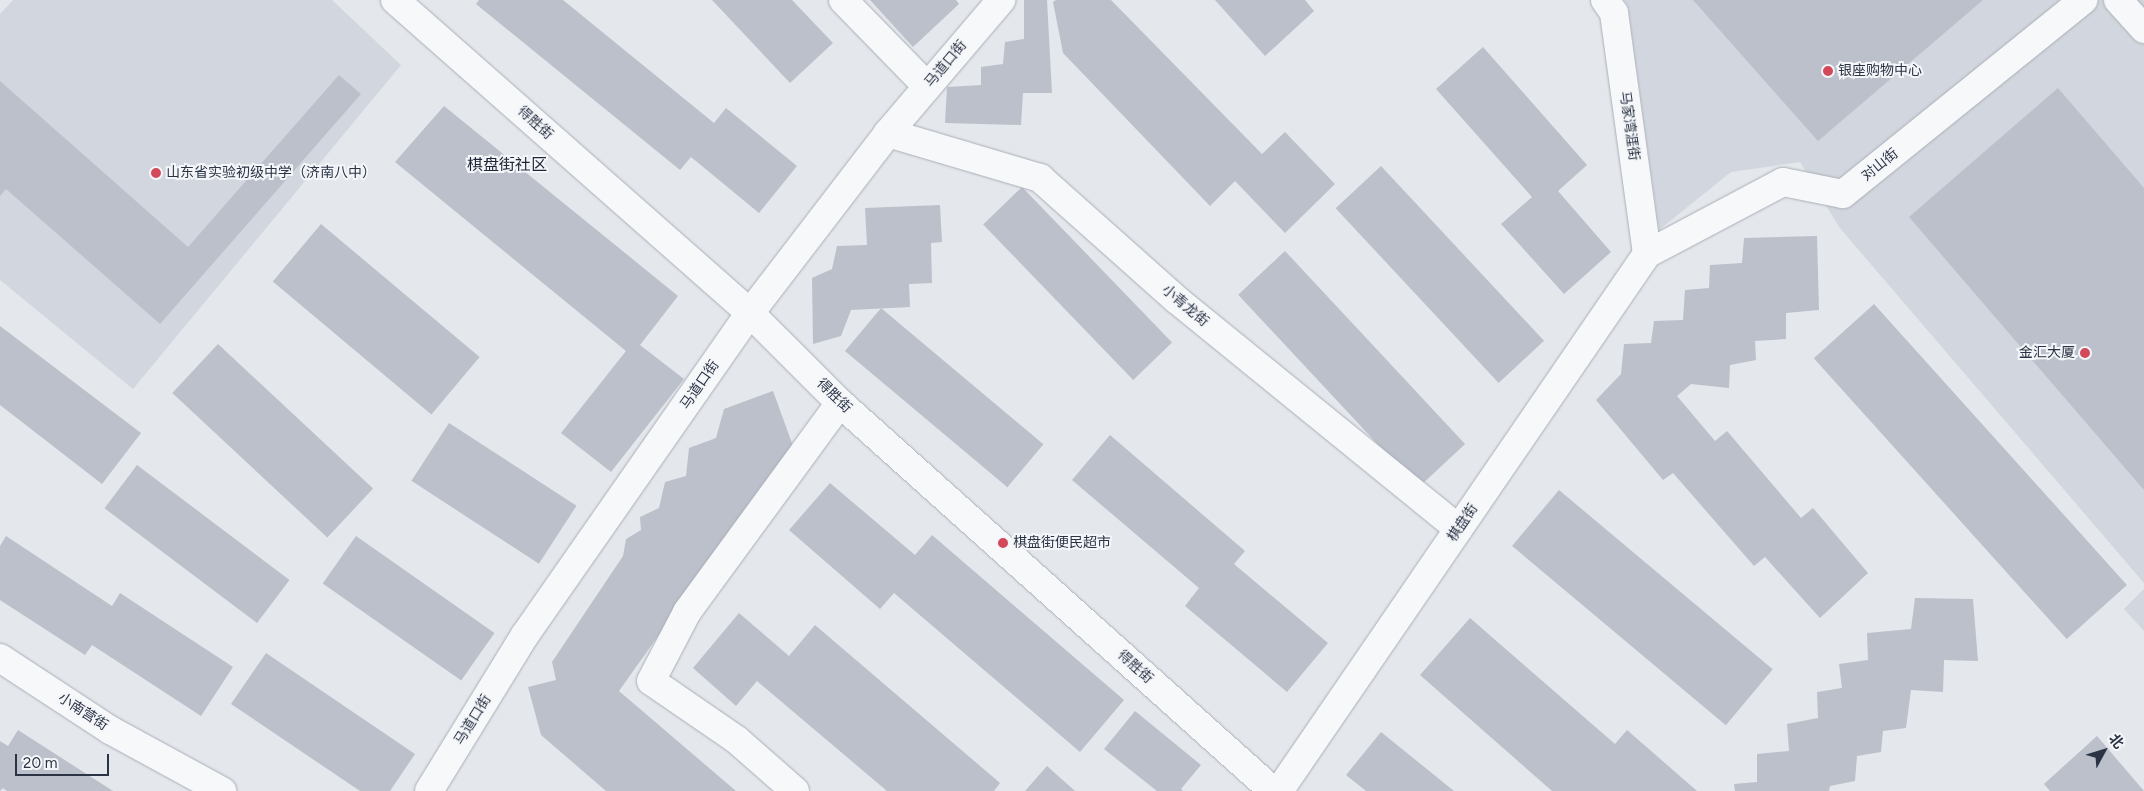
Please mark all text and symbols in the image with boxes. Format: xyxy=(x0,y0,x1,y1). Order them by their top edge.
street label: 马道口街 xyxy=(922,37,970,91)
place label: 银座购物中心 xyxy=(1838,63,1922,79)
marker: 银座购物中心 xyxy=(1822,65,1834,77)
street label: 马家湾涯街 xyxy=(1616,90,1642,162)
street label: 得胜街 xyxy=(514,103,556,143)
street label: 对山街 xyxy=(1858,145,1902,185)
district label: 棋盘街社区 xyxy=(467,155,547,175)
place label: 山东省实验初级中学（济南八中） xyxy=(166,165,376,181)
marker: 山东省实验初级中学（济南八中） xyxy=(150,167,162,179)
street label: 小青龙街 xyxy=(1158,282,1212,330)
place label: 金汇大厦 xyxy=(2019,345,2075,361)
marker: 金汇大厦 xyxy=(2079,347,2091,359)
street label: 马道口街 xyxy=(677,357,723,413)
street label: 得胜街 xyxy=(813,375,855,417)
street label: 棋盘街 xyxy=(1444,501,1482,545)
place label: 棋盘街便民超市 xyxy=(1013,535,1111,551)
marker: 棋盘街便民超市 xyxy=(997,537,1009,549)
street label: 得胜街 xyxy=(1114,647,1156,687)
street label: 小南营街 xyxy=(55,690,111,734)
street label: 马道口街 xyxy=(451,692,495,748)
north arrow xyxy=(2079,726,2129,776)
text: 北 xyxy=(2105,730,2127,752)
scale bar xyxy=(18,744,111,776)
text: 20 m xyxy=(23,754,57,772)

